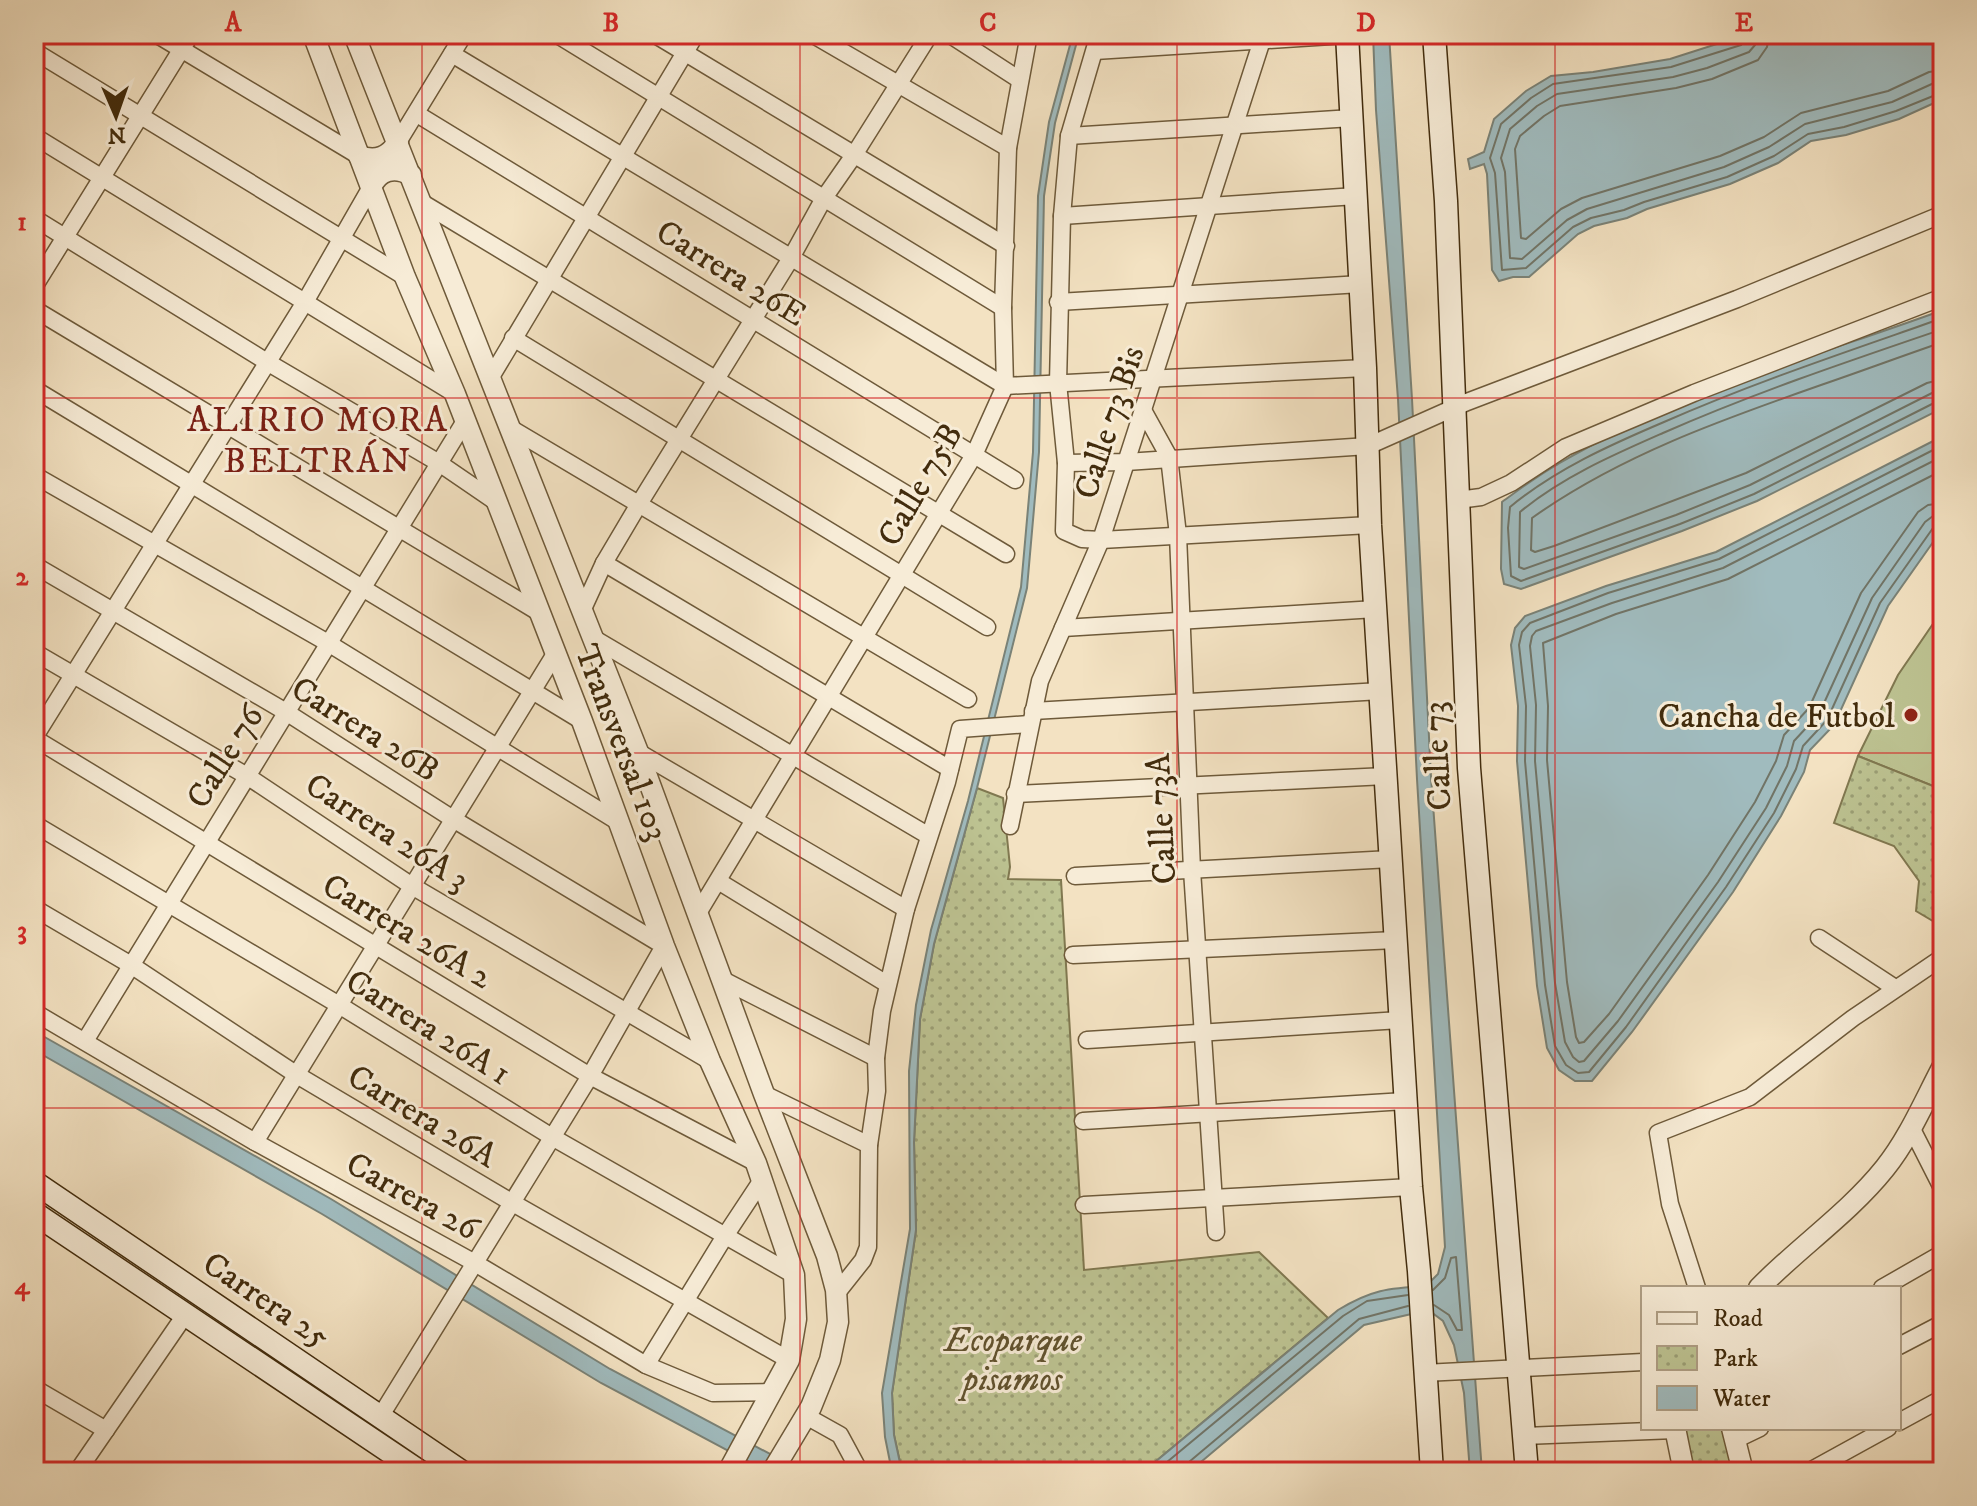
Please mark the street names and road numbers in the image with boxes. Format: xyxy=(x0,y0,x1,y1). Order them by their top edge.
street label: Carrera 26E xyxy=(648,211,814,336)
street label: Calle 73 Bis xyxy=(1066,341,1154,504)
street label: Calle 75B xyxy=(869,416,973,554)
street label: Transversal 103 xyxy=(564,639,678,847)
street label: Carrera 26B xyxy=(283,668,447,792)
street label: Calle 76 xyxy=(178,696,274,817)
street label: Calle 73 xyxy=(1414,700,1462,812)
street label: Calle 73A xyxy=(1138,752,1186,885)
street label: Carrera 26A 3 xyxy=(297,764,477,901)
street label: Carrera 26A 2 xyxy=(314,865,500,999)
street label: Carrera 26A 1 xyxy=(338,960,518,1095)
street label: Carrera 26A xyxy=(340,1056,505,1178)
street label: Carrera 26 xyxy=(338,1143,487,1251)
street label: Carrera 25 xyxy=(194,1243,337,1358)

